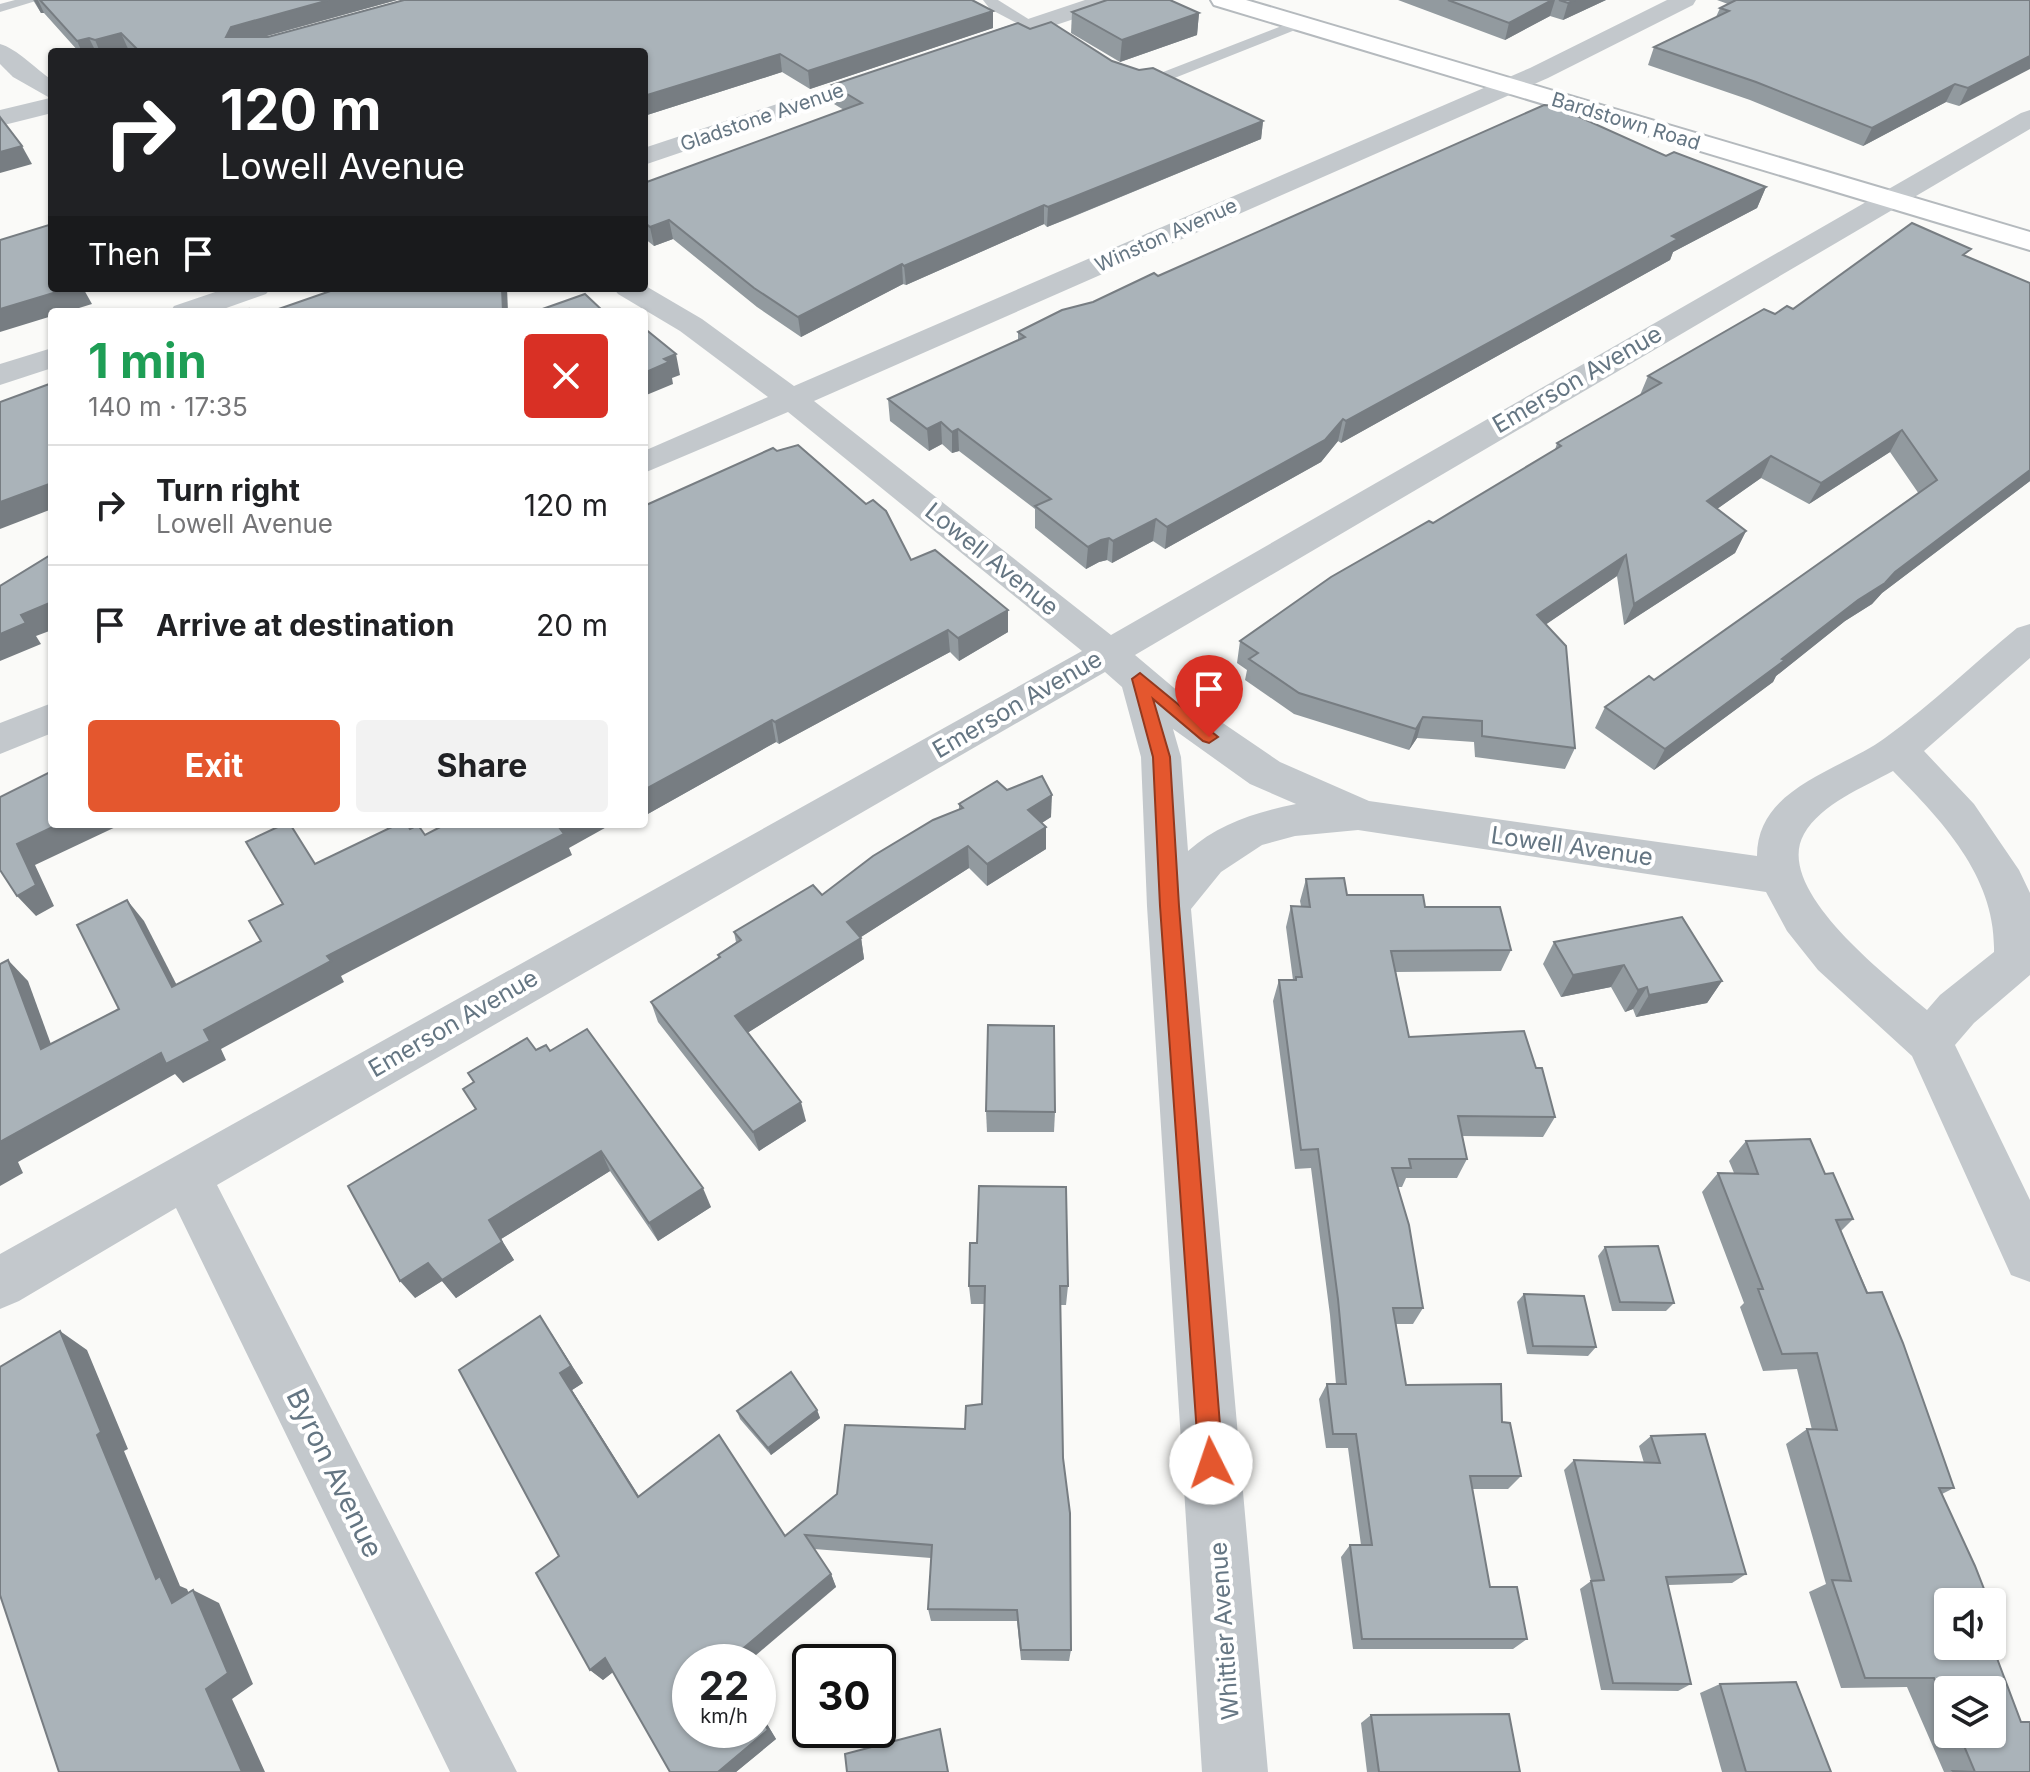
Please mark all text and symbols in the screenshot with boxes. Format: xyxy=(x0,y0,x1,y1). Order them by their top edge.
text: 120 m xyxy=(220,76,382,144)
street label: Gladstone Avenue xyxy=(677,78,847,156)
icon: right xyxy=(88,80,192,184)
street label: Bardstown Road xyxy=(1549,87,1703,155)
text: Lowell Avenue xyxy=(220,144,465,188)
street label: Winston Avenue xyxy=(1091,193,1241,277)
icon: arrive xyxy=(176,232,220,276)
text: Then xyxy=(88,236,160,272)
street label: Emerson Avenue xyxy=(1487,319,1667,439)
text: 1 min xyxy=(88,331,207,390)
button: close xyxy=(524,334,608,418)
text: 140 m · 17:35 xyxy=(88,391,248,422)
text: Turn right xyxy=(156,472,300,508)
icon: right xyxy=(88,483,132,527)
text: 120 m xyxy=(524,487,608,523)
street label: Lowell Avenue xyxy=(919,496,1065,622)
text: Lowell Avenue xyxy=(156,508,333,539)
icon: arrive xyxy=(88,603,132,647)
text: Arrive at destination xyxy=(156,607,454,643)
text: 20 m xyxy=(536,607,608,643)
street label: Emerson Avenue xyxy=(927,644,1107,764)
pin xyxy=(1175,655,1243,737)
icon: arrive xyxy=(1187,667,1231,711)
button: Exit xyxy=(88,720,340,812)
button: Share xyxy=(356,720,608,812)
street label: Lowell Avenue xyxy=(1489,820,1655,872)
street label: Emerson Avenue xyxy=(363,963,543,1083)
street label: Byron Avenue xyxy=(279,1383,391,1563)
position arrow xyxy=(1169,1421,1253,1505)
street label: Whittier Avenue xyxy=(1203,1541,1245,1721)
map controls xyxy=(1934,1588,2006,1748)
button: sound xyxy=(1934,1588,2006,1660)
speed limit sign: 30 xyxy=(792,1644,896,1748)
text: 22 xyxy=(699,1661,749,1710)
button: layers xyxy=(1934,1676,2006,1748)
text: km/h xyxy=(700,1704,748,1728)

